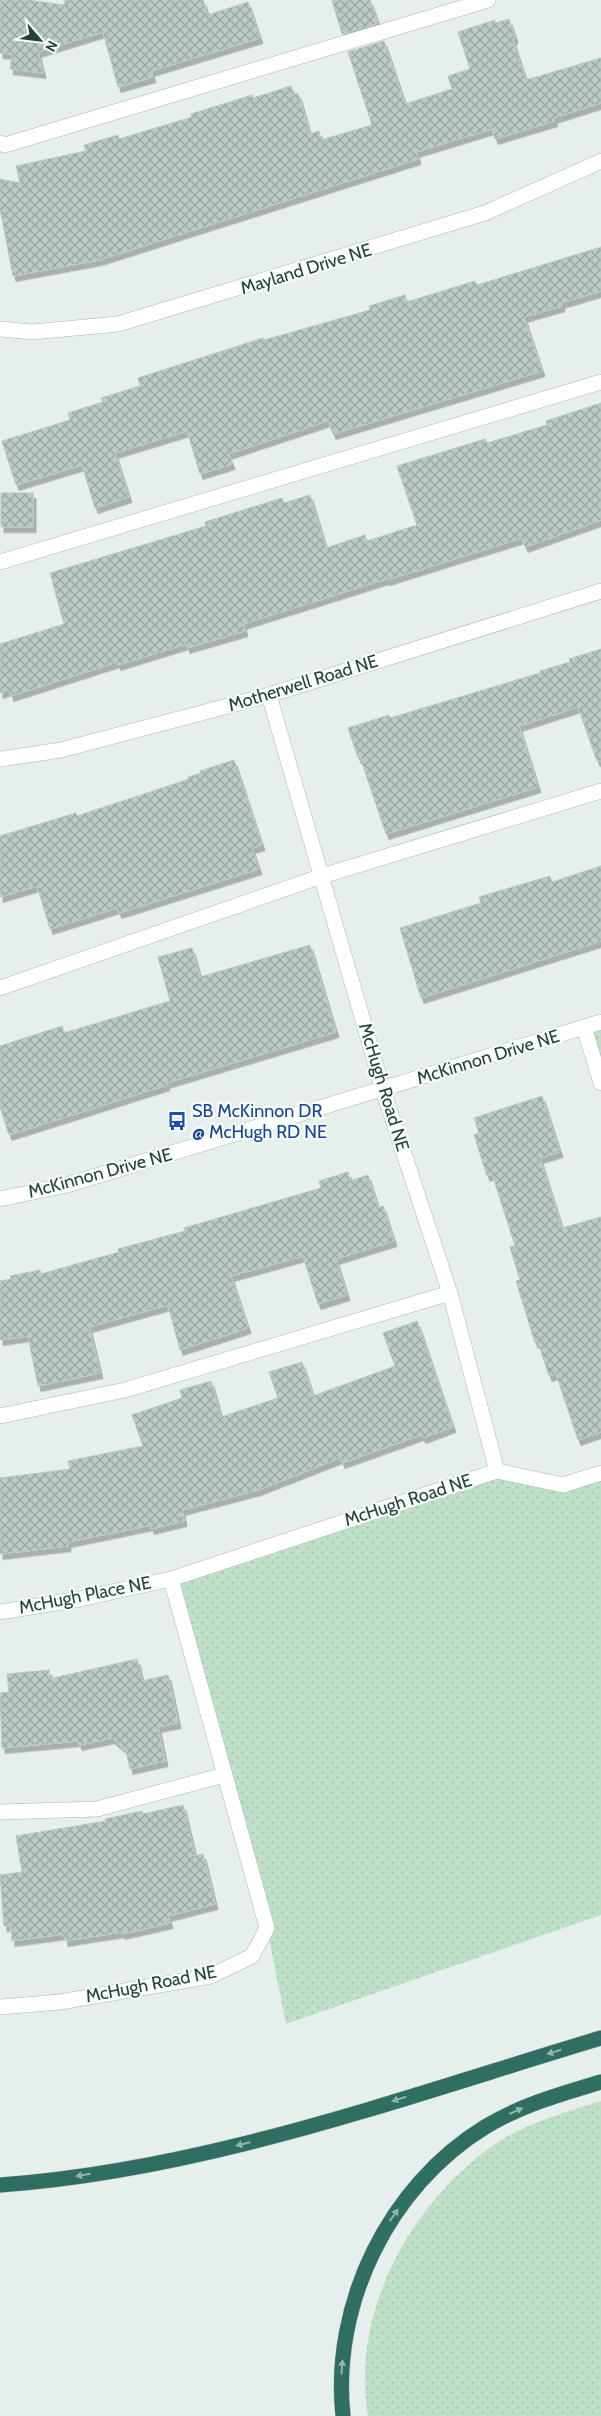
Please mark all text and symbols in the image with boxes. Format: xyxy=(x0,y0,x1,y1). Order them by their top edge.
north arrow xyxy=(15,15,65,65)
text: N xyxy=(41,38,62,55)
street label: Mayland Drive NE xyxy=(238,239,374,299)
street label: Motherwell Road NE xyxy=(225,650,381,716)
street label: McHugh Road NE xyxy=(354,1020,414,1154)
street label: McKinnon Drive NE xyxy=(414,1025,562,1089)
place label: SB McKinnon DR @ McHugh RD NE xyxy=(192,1100,327,1143)
bus stop icon: SB McKinnon DR @ McHugh RD NE xyxy=(166,1110,188,1132)
street label: McKinnon Drive NE xyxy=(26,1143,174,1203)
street label: McHugh Road NE xyxy=(341,1469,475,1531)
street label: McHugh Place NE xyxy=(17,1571,153,1619)
street label: McHugh Road NE xyxy=(84,1961,218,2007)
one-way arrow xyxy=(547,2048,562,2056)
one-way arrow xyxy=(391,2096,406,2103)
one-way arrow xyxy=(509,2107,523,2115)
one-way arrow xyxy=(235,2140,250,2148)
one-way arrow xyxy=(75,2172,91,2180)
one-way arrow xyxy=(389,2209,399,2222)
one-way arrow xyxy=(339,2359,347,2375)

